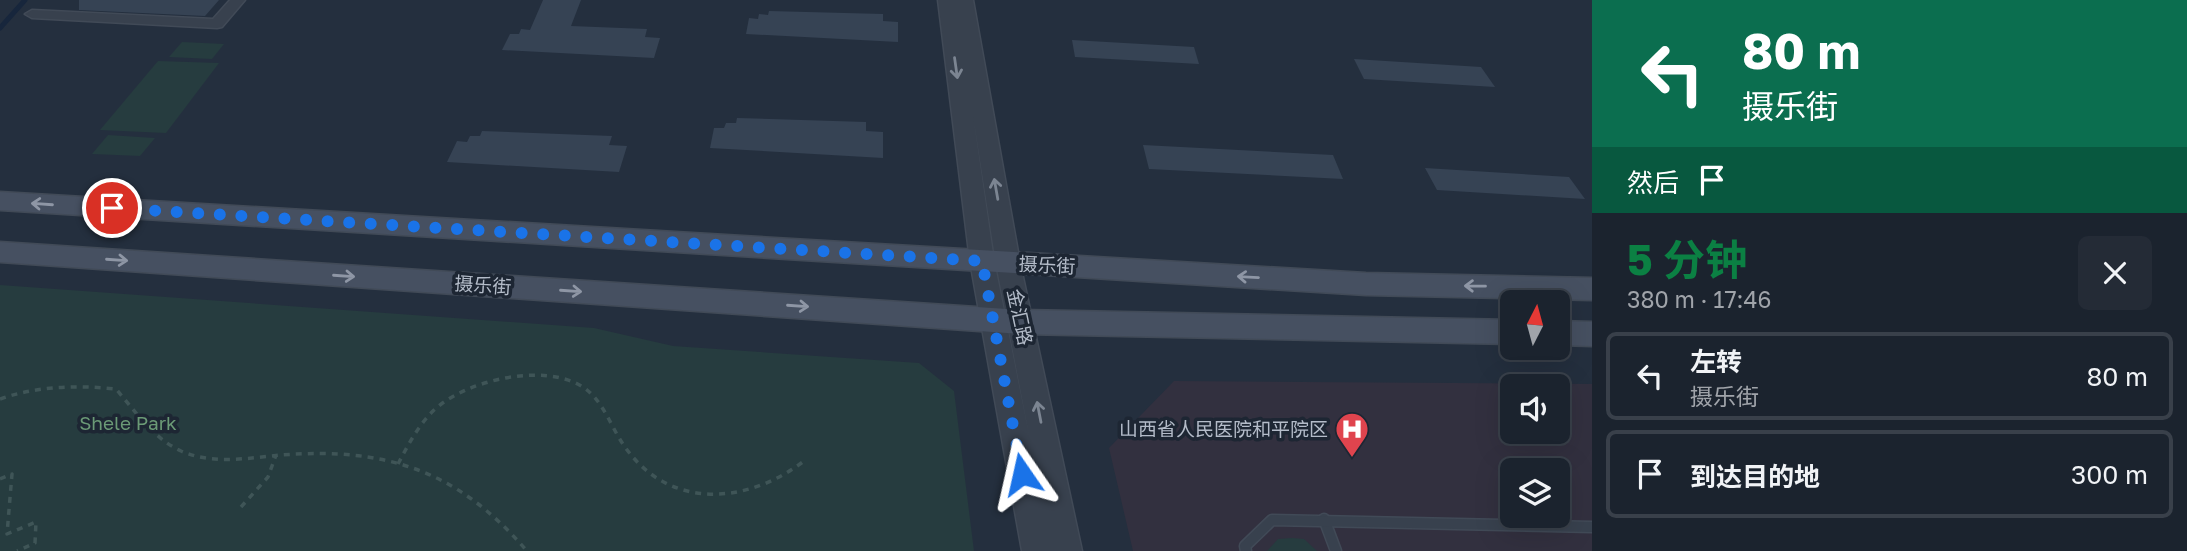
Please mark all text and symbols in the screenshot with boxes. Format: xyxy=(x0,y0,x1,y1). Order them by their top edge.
text: 80 m xyxy=(1742,21,1860,80)
icon: left xyxy=(1627,28,1718,119)
one-way arrow xyxy=(950,56,963,78)
text: 摄乐街 xyxy=(1742,87,1838,125)
icon: arrive xyxy=(1693,161,1731,199)
text: 然后 xyxy=(1627,167,1679,198)
pin xyxy=(82,178,142,238)
one-way arrow xyxy=(989,178,1002,201)
icon: arrive xyxy=(93,189,131,227)
one-way arrow xyxy=(31,197,54,210)
text: 5 分钟 xyxy=(1627,234,1747,284)
button: close xyxy=(2078,236,2152,310)
street label: 摄乐街 xyxy=(1018,252,1076,277)
one-way arrow xyxy=(105,254,128,267)
one-way arrow xyxy=(332,269,355,282)
one-way arrow xyxy=(1237,270,1259,283)
street label: 摄乐街 xyxy=(454,271,512,298)
one-way arrow xyxy=(1464,280,1487,293)
one-way arrow xyxy=(559,285,582,298)
text: 380 m · 17:46 xyxy=(1627,285,1771,313)
street label: 金汇路 xyxy=(1003,287,1038,347)
north arrow xyxy=(1500,290,1570,360)
map controls xyxy=(1500,290,1570,528)
one-way arrow xyxy=(786,300,809,313)
text: 左转 xyxy=(1690,346,1742,377)
icon: left xyxy=(1631,357,1669,395)
text: 80 m xyxy=(2087,361,2148,392)
button: sound xyxy=(1500,374,1570,444)
text: 摄乐街 xyxy=(1690,382,1759,410)
one-way arrow xyxy=(1032,401,1046,424)
hospital icon: 山西省人民医院和平院区 xyxy=(1333,410,1371,459)
park label: Shele Park xyxy=(79,411,177,434)
place label: 山西省人民医院和平院区 xyxy=(1119,417,1328,440)
position arrow xyxy=(985,437,1059,511)
icon: arrive xyxy=(1631,455,1669,493)
button: layers xyxy=(1500,458,1570,528)
text: 300 m xyxy=(2071,459,2148,490)
text: 到达目的地 xyxy=(1690,461,1820,492)

